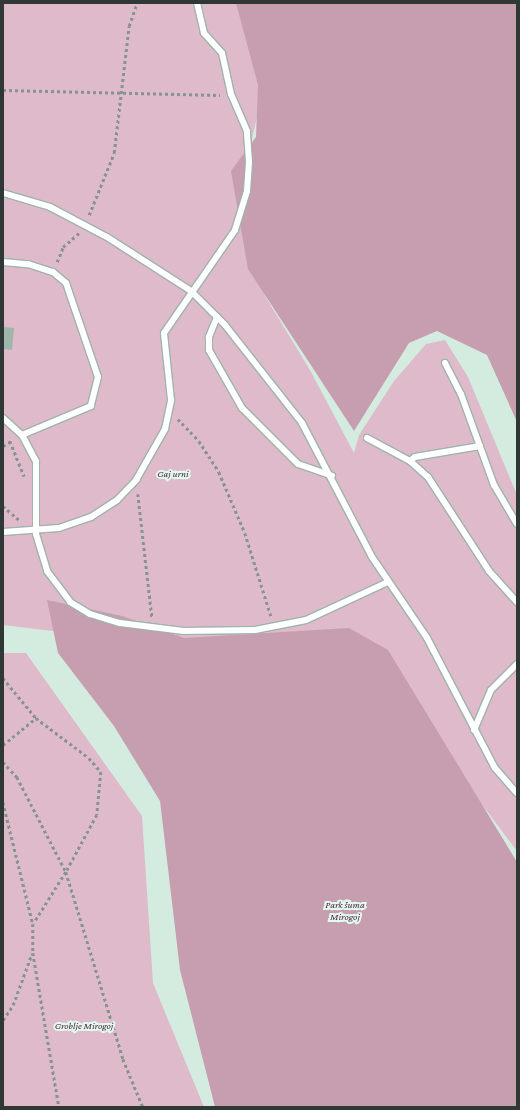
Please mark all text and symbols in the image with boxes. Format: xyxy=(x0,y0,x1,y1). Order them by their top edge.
park label: Gaj urni xyxy=(157,468,189,480)
park label: Park šuma Mirogoj xyxy=(325,898,365,922)
park label: Groblje Mirogoj xyxy=(55,1020,113,1032)

